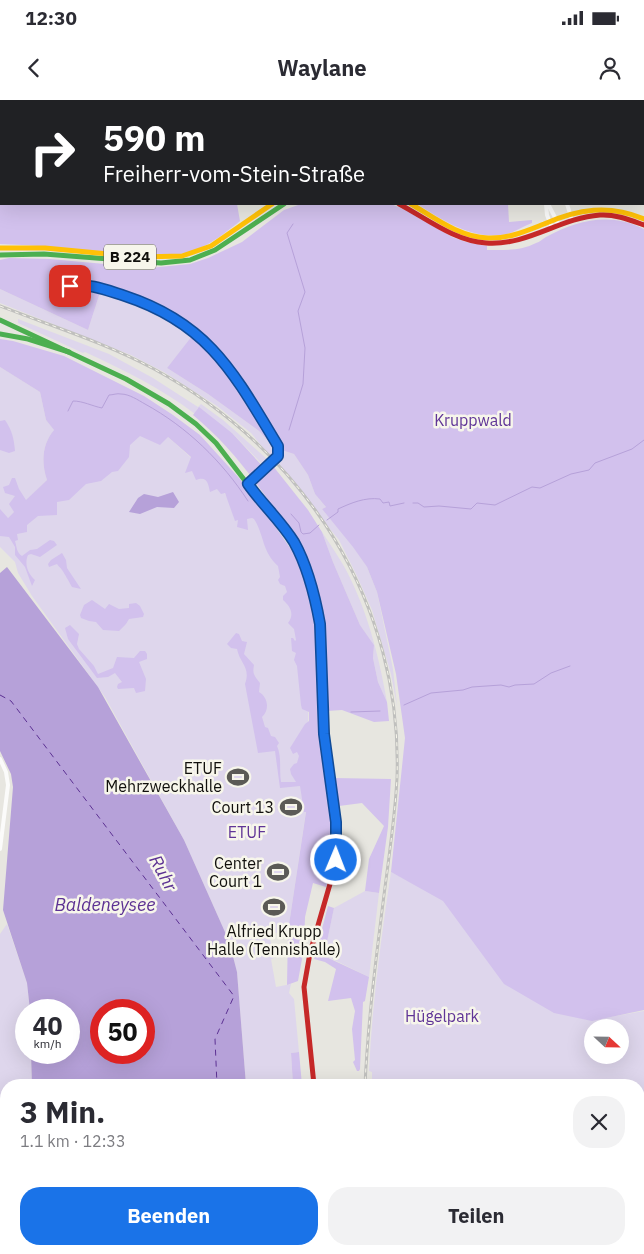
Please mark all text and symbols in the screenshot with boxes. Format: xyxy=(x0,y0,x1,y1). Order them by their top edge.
text: 12:30 xyxy=(25,6,77,30)
text: Waylane xyxy=(277,53,367,82)
icon: back xyxy=(20,54,48,82)
icon: person xyxy=(596,54,624,82)
text: 590 m xyxy=(103,115,206,161)
icon: right xyxy=(20,120,85,185)
text: Freiherr-vom-Stein-Straße xyxy=(103,159,365,188)
road number: B 224 xyxy=(104,244,156,270)
pin xyxy=(49,265,91,307)
icon: arrive xyxy=(56,272,84,300)
park label: Kruppwald xyxy=(434,410,512,430)
place label: ETUF Mehrzweckhalle xyxy=(105,758,222,796)
sports icon: ETUF Mehrzweckhalle xyxy=(225,764,251,790)
sports icon: Court 13 xyxy=(278,794,304,820)
place label: Court 13 xyxy=(211,797,274,817)
park label: ETUF xyxy=(228,822,266,842)
position arrow xyxy=(309,833,361,885)
water label: Ruhr xyxy=(144,851,183,895)
place label: Center Court 1 xyxy=(209,853,262,891)
sports icon: Center Court 1 xyxy=(265,859,291,885)
water label: Baldeneysee xyxy=(55,893,156,916)
sports icon: Alfried Krupp Halle (Tennishalle) xyxy=(261,894,287,920)
place label: Alfried Krupp Halle (Tennishalle) xyxy=(207,921,341,959)
speed limit sign: 50 xyxy=(90,999,155,1064)
park label: Hügelpark xyxy=(405,1006,480,1026)
text: 40 xyxy=(32,1009,63,1042)
north arrow xyxy=(584,1019,629,1064)
map controls xyxy=(584,1019,629,1064)
text: km/h xyxy=(33,1036,62,1051)
text: 3 Min. xyxy=(20,1092,105,1131)
button: close xyxy=(573,1096,625,1148)
text: 1.1 km · 12:33 xyxy=(20,1131,126,1151)
button: Beenden xyxy=(20,1187,318,1245)
button: Teilen xyxy=(328,1187,625,1245)

